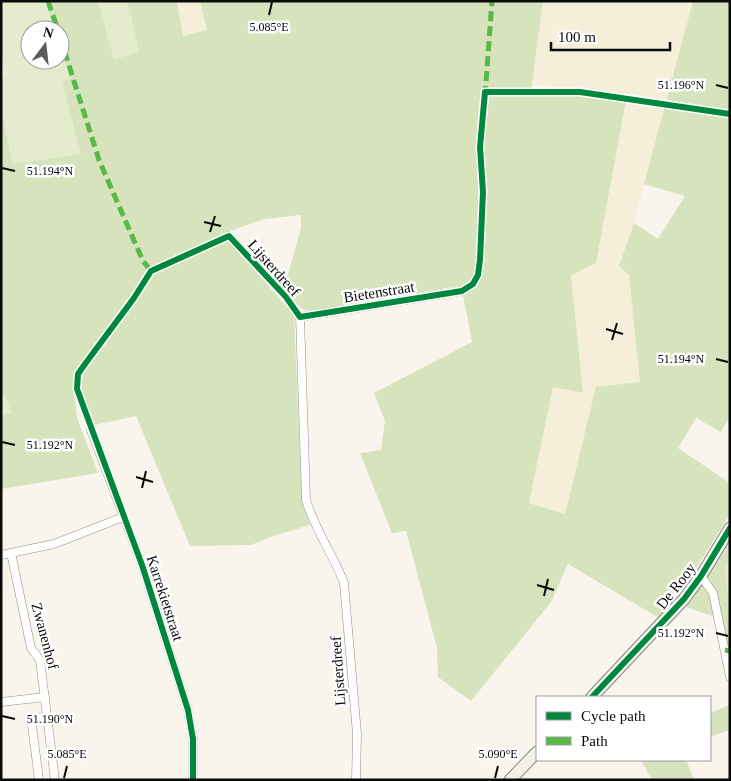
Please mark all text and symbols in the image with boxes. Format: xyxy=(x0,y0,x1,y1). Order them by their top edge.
north arrow xyxy=(20,20,70,70)
text: 5.085°E xyxy=(249,20,289,34)
scale bar xyxy=(551,20,670,52)
text: N xyxy=(41,24,55,41)
text: 100 m xyxy=(558,29,596,45)
text: 51.196°N xyxy=(658,78,705,92)
text: 51.194°N xyxy=(27,164,74,178)
street label: Lijsterdreef xyxy=(245,237,303,299)
street label: Bietenstraat xyxy=(342,278,416,306)
text: 51.194°N xyxy=(658,352,705,366)
text: 51.192°N xyxy=(27,438,74,452)
street label: Karrekietstraat xyxy=(144,553,187,644)
street label: De Rooy xyxy=(653,560,699,612)
street label: Zwanenhof xyxy=(28,601,62,671)
text: 51.192°N xyxy=(658,626,705,640)
street label: Lijsterdreef xyxy=(328,636,348,706)
legend xyxy=(536,696,711,761)
text: Cycle path xyxy=(581,708,646,724)
text: 51.190°N xyxy=(27,712,74,726)
text: Path xyxy=(581,733,608,749)
text: 5.085°E xyxy=(47,747,87,761)
text: 5.090°E xyxy=(478,747,518,761)

